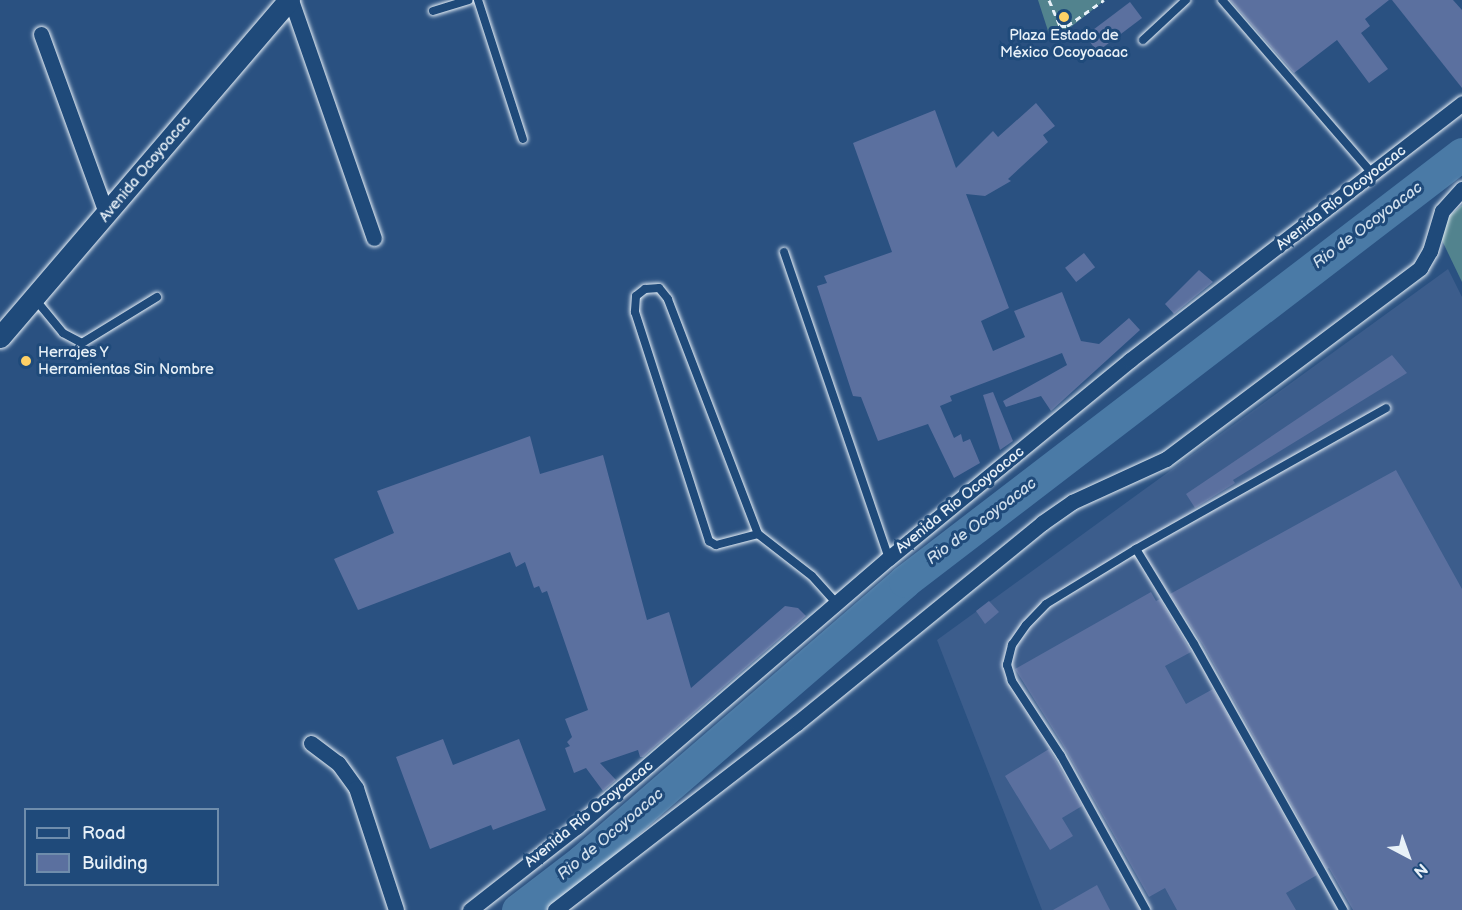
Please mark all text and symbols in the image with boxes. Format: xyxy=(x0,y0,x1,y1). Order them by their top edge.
marker: Plaza Estado de México Ocoyoacac xyxy=(1057,10,1071,24)
place label: Plaza Estado de México Ocoyoacac xyxy=(1000,26,1128,61)
street label: Avenida Ocoyoacac xyxy=(95,112,195,226)
street label: Avenida Río Ocoyoacac xyxy=(1272,142,1410,254)
water label: Rio de Ocoyoacac xyxy=(1309,178,1427,274)
place label: Herrajes Y Herramientas Sin Nombre xyxy=(38,343,214,378)
marker: Herrajes Y Herramientas Sin Nombre xyxy=(19,354,33,368)
street label: Avenida Río Ocoyoacac xyxy=(892,443,1028,557)
water label: Rio de Ocoyoacac xyxy=(923,474,1041,570)
street label: Avenida Río Ocoyoacac xyxy=(521,757,657,871)
water label: Rio de Ocoyoacac xyxy=(554,785,668,885)
legend xyxy=(24,808,219,886)
text: Road xyxy=(82,823,126,844)
north arrow xyxy=(1378,826,1438,886)
text: Building xyxy=(82,853,148,874)
text: N xyxy=(1409,859,1431,881)

